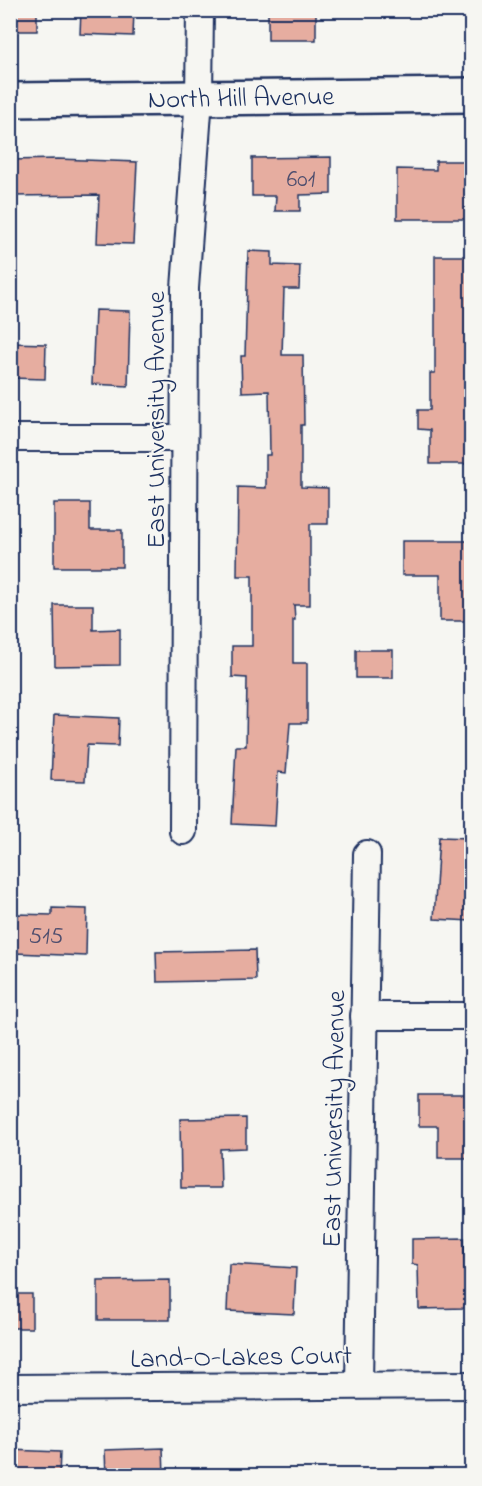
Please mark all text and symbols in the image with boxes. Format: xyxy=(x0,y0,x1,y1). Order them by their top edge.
street label: North Hill Avenue xyxy=(148,78,335,121)
house number: 601 xyxy=(287,163,316,198)
street label: East University Avenue xyxy=(138,290,177,549)
house number: 515 xyxy=(28,920,64,955)
street label: East University Avenue xyxy=(314,989,357,1248)
street label: Land-O-Lakes Court xyxy=(130,1337,352,1380)

